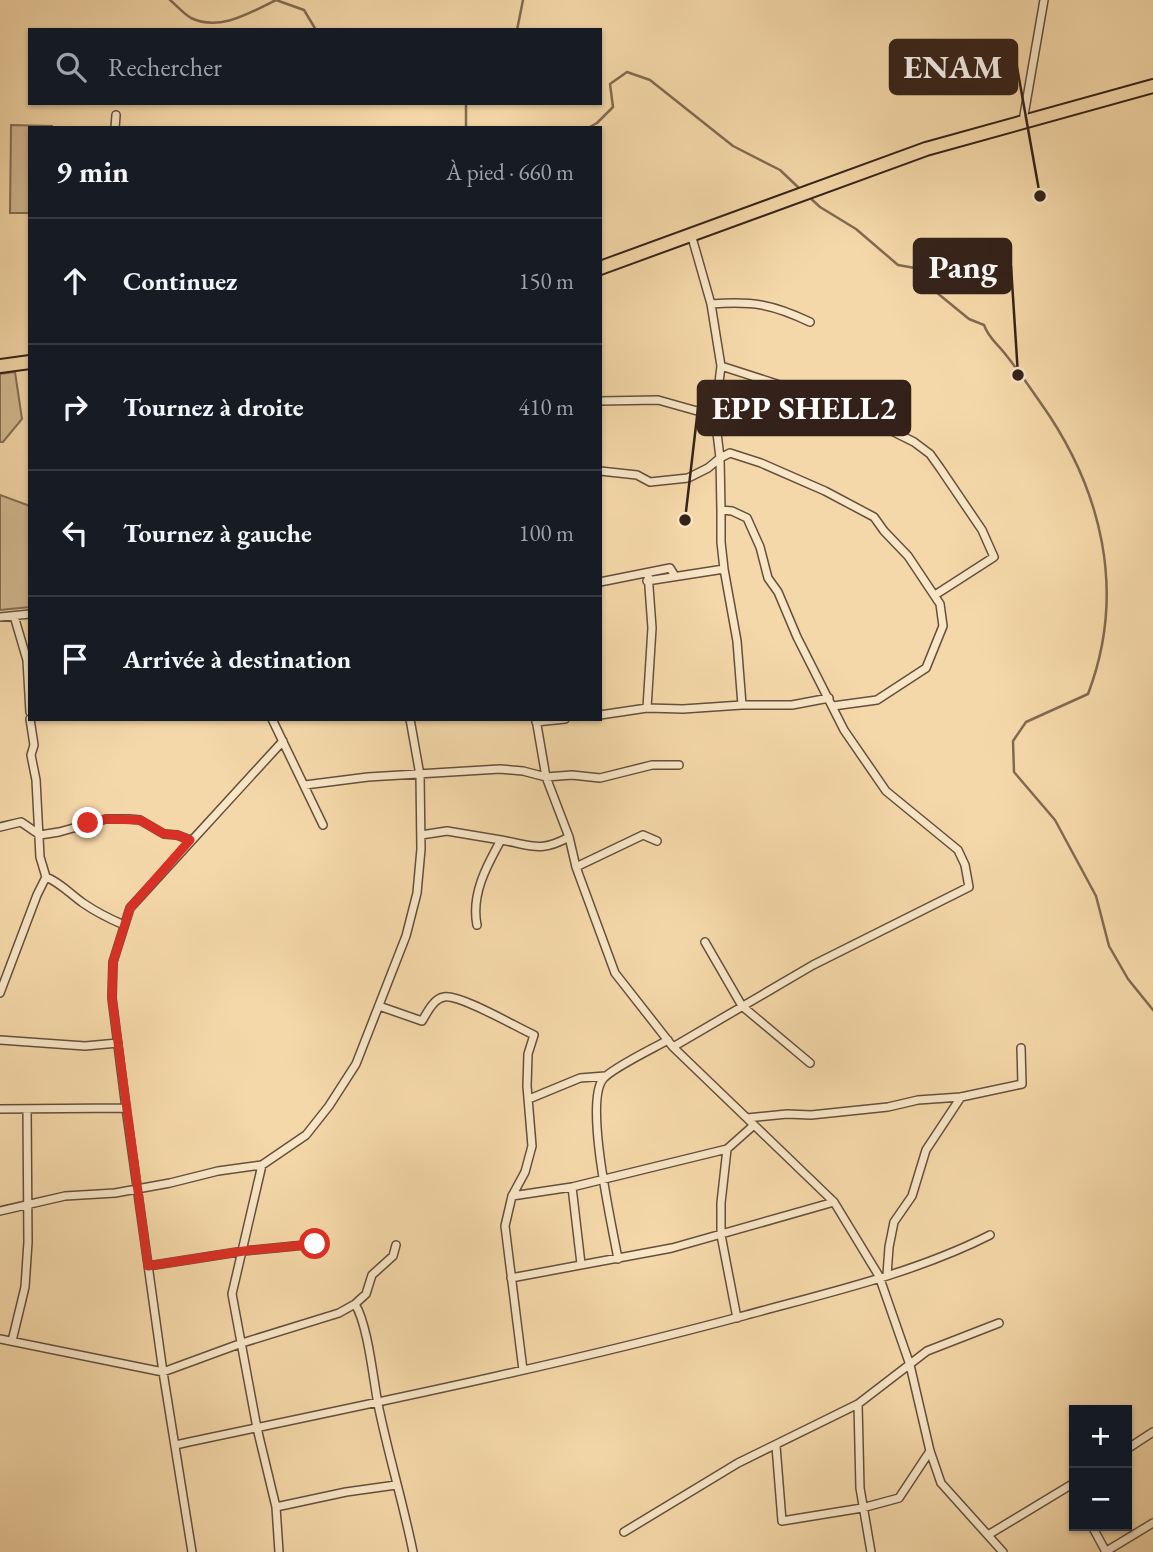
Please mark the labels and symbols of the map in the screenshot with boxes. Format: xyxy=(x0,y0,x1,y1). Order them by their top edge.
callout: ENAM xyxy=(890,40,1017,94)
text: ENAM xyxy=(903,45,1003,88)
callout: Pang xyxy=(914,239,1011,293)
text: Pang xyxy=(929,245,998,288)
callout: EPP SHELL2 xyxy=(698,381,910,435)
text: EPP SHELL2 xyxy=(712,386,897,429)
route end xyxy=(72,807,103,838)
route start xyxy=(299,1228,330,1259)

